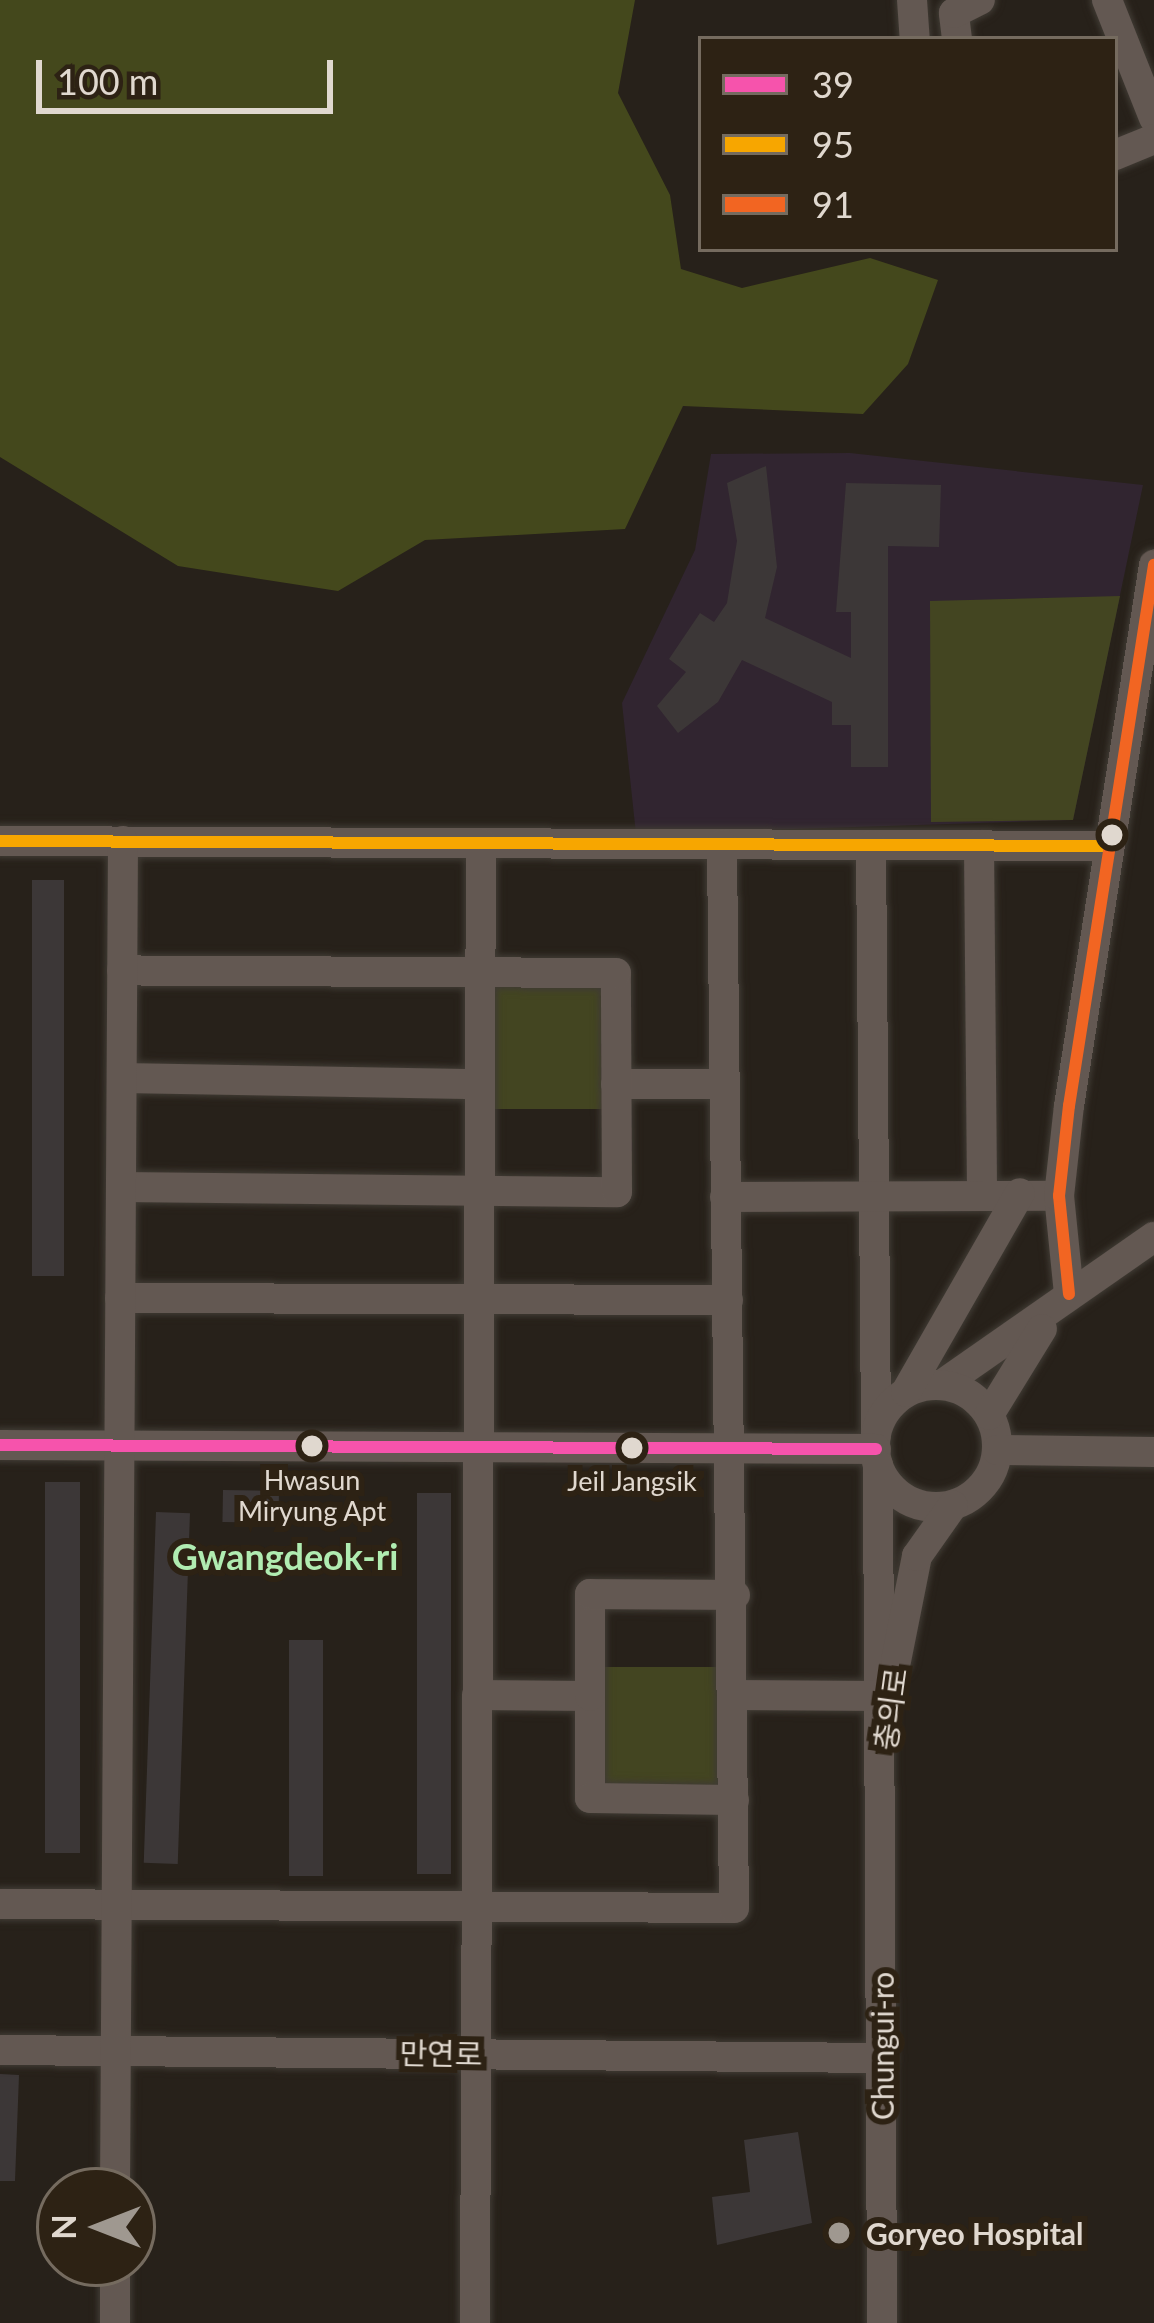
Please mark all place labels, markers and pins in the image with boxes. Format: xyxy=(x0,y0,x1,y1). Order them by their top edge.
unlabelled marker xyxy=(1101,824,1123,846)
marker: Hwasun Miryung Apt xyxy=(301,1435,323,1457)
marker: Jeil Jangsik xyxy=(621,1437,643,1459)
place label: Hwasun Miryung Apt xyxy=(237,1463,387,1526)
place label: Jeil Jangsik xyxy=(567,1465,697,1497)
place label: Goryeo Hospital xyxy=(866,2215,1083,2251)
marker: Goryeo Hospital xyxy=(823,2217,855,2249)

